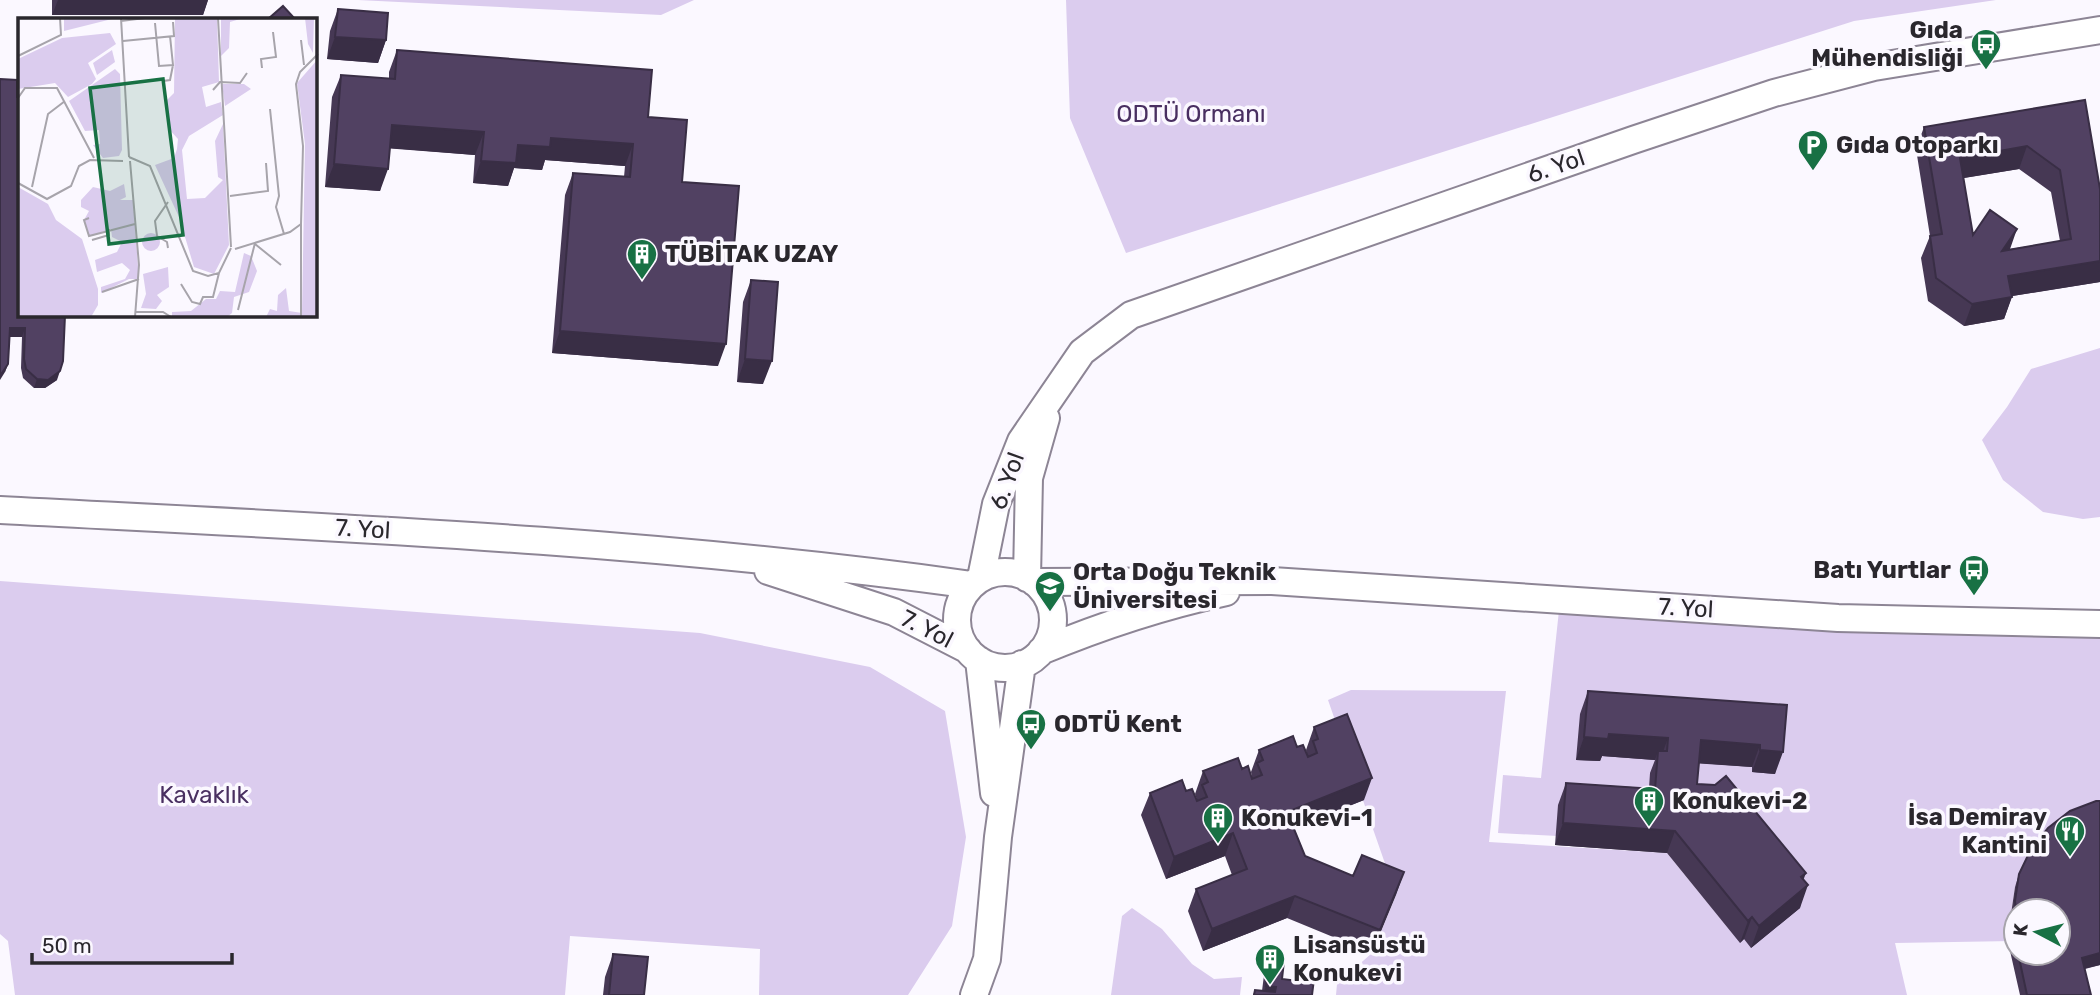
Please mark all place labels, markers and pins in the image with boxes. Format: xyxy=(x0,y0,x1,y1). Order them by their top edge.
place label: Gıda Mühendisliği xyxy=(1811,16,1963,72)
bus stop icon: Gıda Mühendisliği xyxy=(1969,27,2003,71)
parking icon: Gıda Otoparkı xyxy=(1796,128,1830,172)
place label: Gıda Otoparkı xyxy=(1836,131,1999,159)
building icon: TÜBİTAK UZAY xyxy=(625,237,659,281)
place label: TÜBİTAK UZAY xyxy=(665,240,838,268)
bus stop icon: Batı Yurtlar xyxy=(1957,553,1991,597)
place label: Batı Yurtlar xyxy=(1813,556,1951,584)
place label: Orta Doğu Teknik Üniversitesi xyxy=(1073,558,1276,614)
school or university icon: Orta Doğu Teknik Üniversitesi xyxy=(1033,569,1067,613)
bus stop icon: ODTÜ Kent xyxy=(1014,707,1048,751)
place label: ODTÜ Kent xyxy=(1054,710,1182,738)
building icon: Konukevi-2 xyxy=(1632,784,1666,828)
place label: Konukevi-2 xyxy=(1672,787,1808,815)
building icon: Konukevi-1 xyxy=(1201,801,1235,845)
place label: İsa Demiray Kantini xyxy=(1908,803,2047,859)
place label: Konukevi-1 xyxy=(1241,804,1373,832)
restaurant icon: İsa Demiray Kantini xyxy=(2053,814,2087,858)
place label: Lisansüstü Konukevi xyxy=(1293,931,1426,987)
building icon: Lisansüstü Konukevi xyxy=(1253,942,1287,986)

